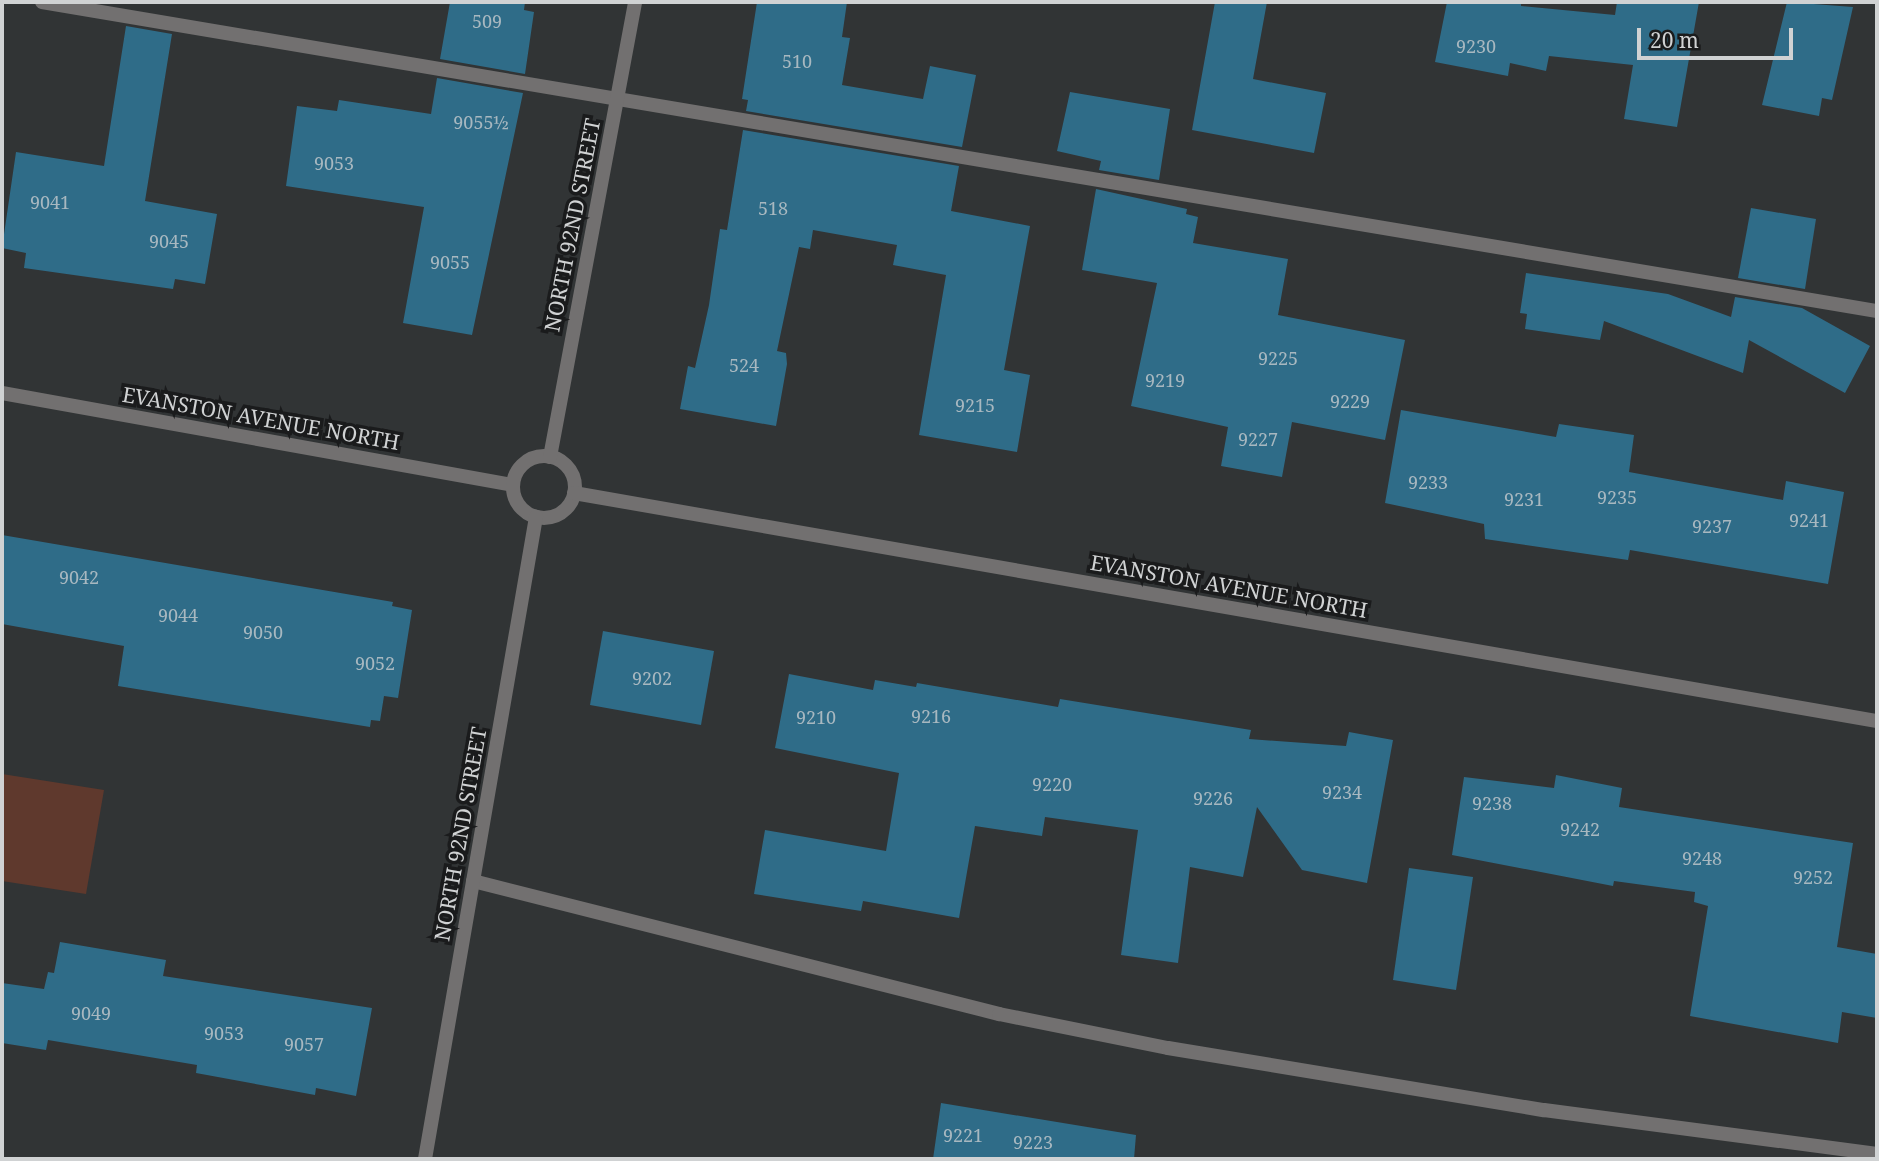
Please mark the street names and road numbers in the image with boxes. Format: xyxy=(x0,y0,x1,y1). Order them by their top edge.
street label: NORTH 92ND STREET xyxy=(539,116,605,334)
street label: EVANSTON AVENUE NORTH xyxy=(120,381,402,455)
street label: EVANSTON AVENUE NORTH xyxy=(1088,549,1370,623)
street label: NORTH 92ND STREET xyxy=(429,725,491,943)

